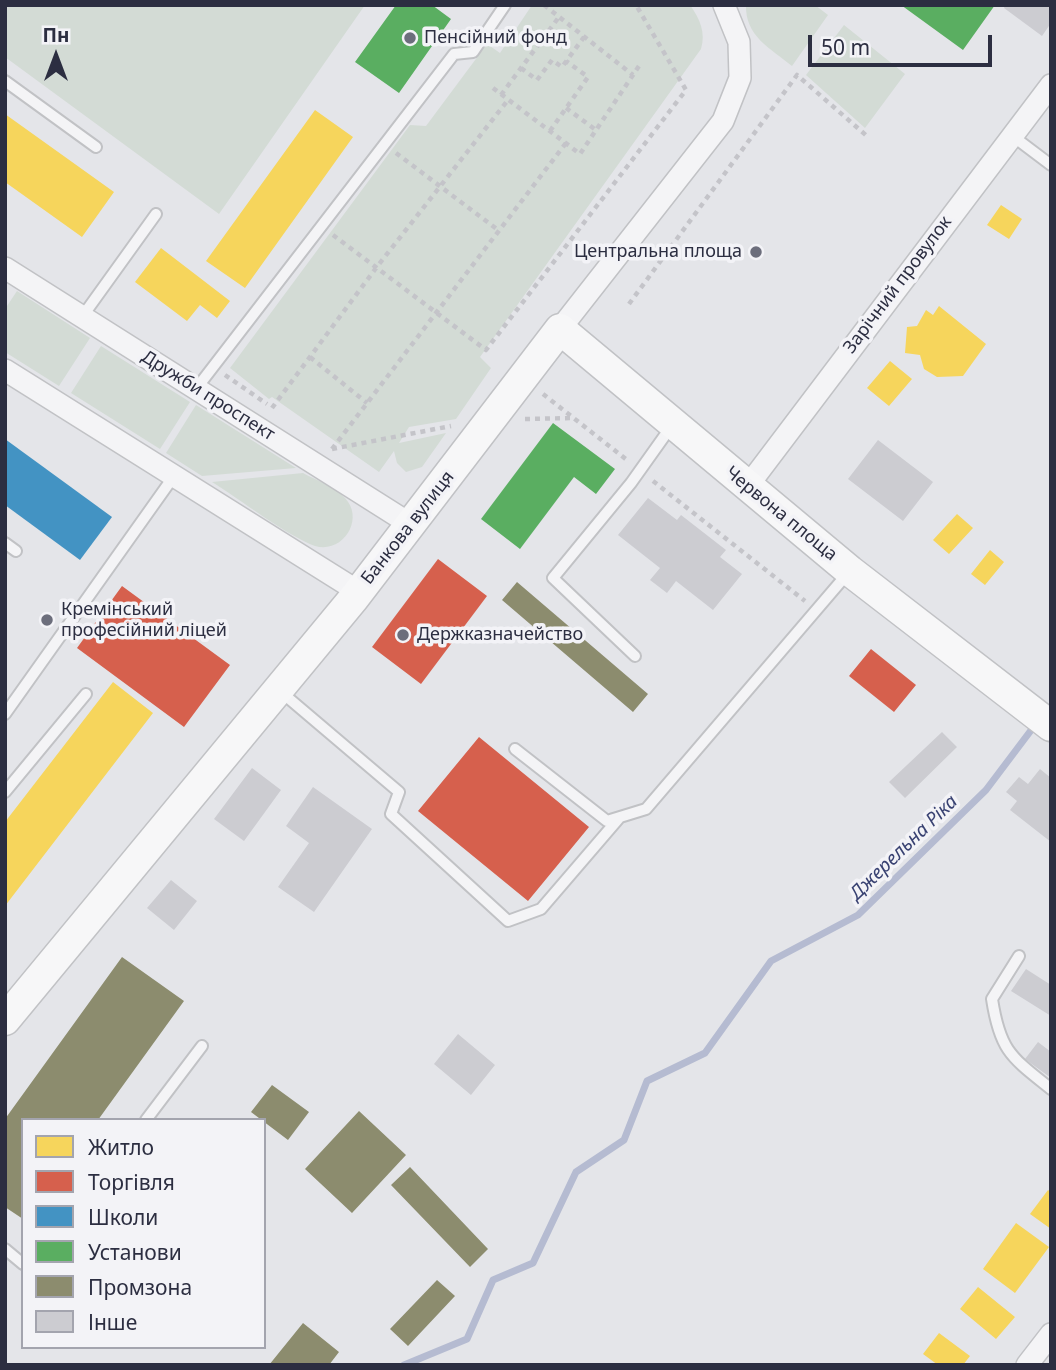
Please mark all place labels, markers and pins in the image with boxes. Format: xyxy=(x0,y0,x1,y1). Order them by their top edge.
place label: Пенсійний фонд xyxy=(424,27,567,49)
marker: Пенсійний фонд xyxy=(402,30,418,46)
place label: Центральна площа xyxy=(574,241,742,263)
marker: Центральна площа xyxy=(748,244,764,260)
place label: Кремінський професійний ліцей xyxy=(61,599,227,642)
marker: Кремінський професійний ліцей xyxy=(39,612,55,628)
place label: Держказначейство xyxy=(417,624,583,646)
marker: Держказначейство xyxy=(395,627,411,643)

